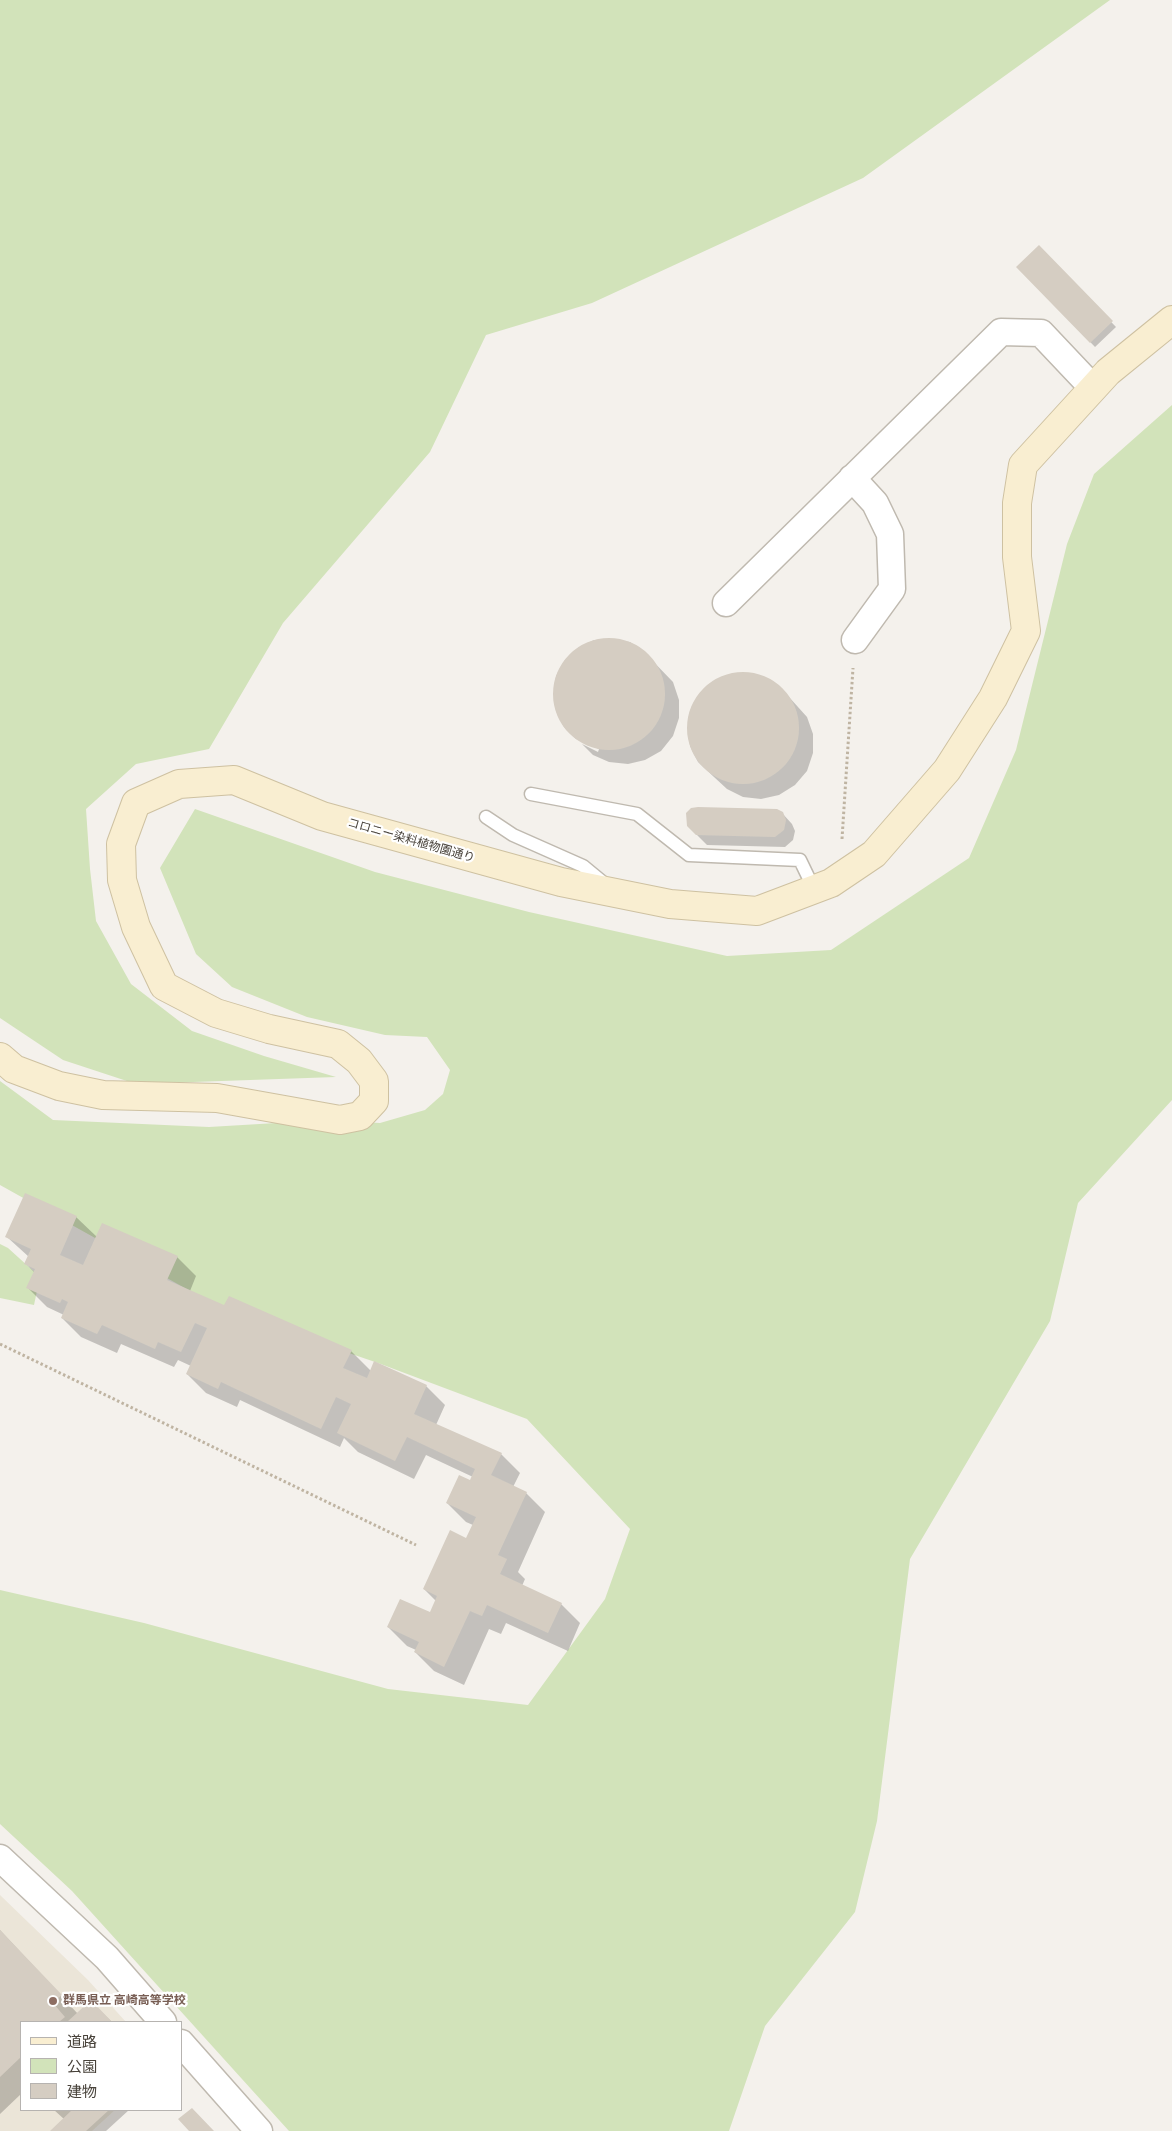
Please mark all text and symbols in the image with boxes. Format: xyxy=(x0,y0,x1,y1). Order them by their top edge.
street label: コロニー染料植物園通り xyxy=(346,816,476,866)
place label: 群馬県立 高崎高等学校 xyxy=(63,1994,186,2008)
marker: 群馬県立 高崎高等学校 xyxy=(47,1995,59,2007)
legend xyxy=(20,2021,182,2111)
text: 道路 xyxy=(67,2033,97,2051)
text: 公園 xyxy=(67,2058,97,2076)
text: 建物 xyxy=(67,2083,97,2101)

